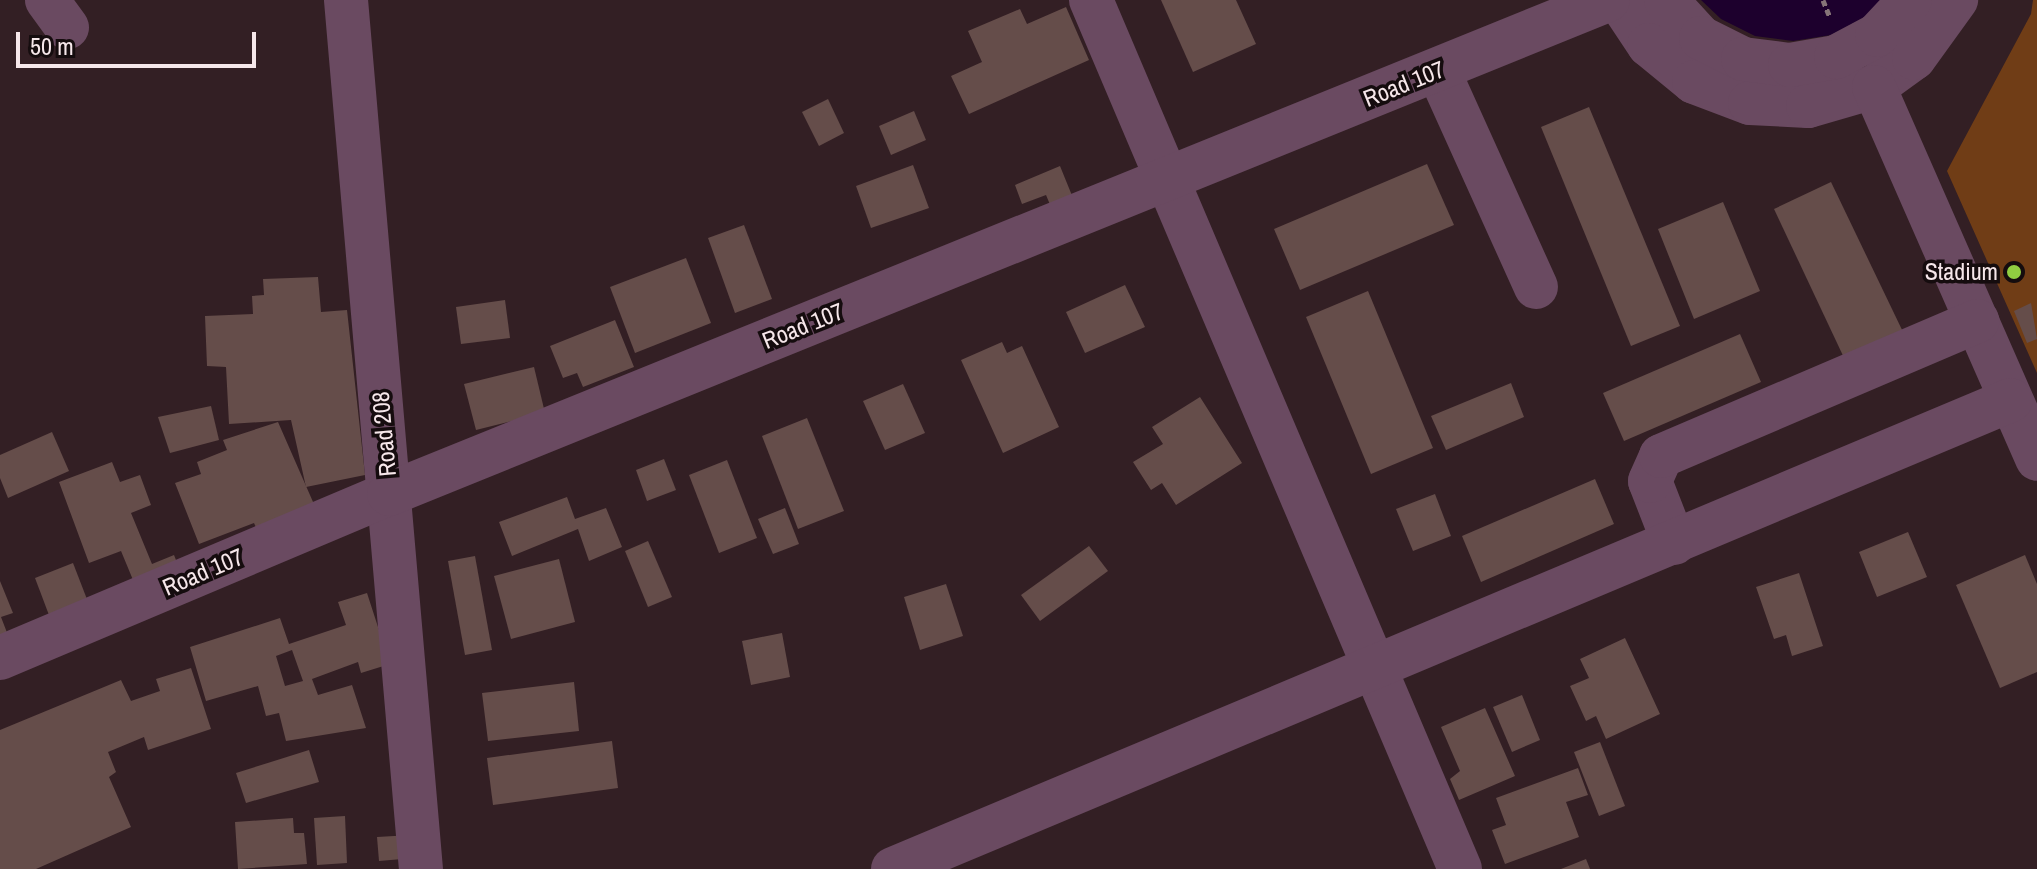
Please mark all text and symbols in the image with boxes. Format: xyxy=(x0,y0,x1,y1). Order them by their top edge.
scale bar xyxy=(20,16,260,66)
text: 50 m xyxy=(30,30,74,62)
street label: Road 107 xyxy=(1359,55,1449,113)
place label: Stadium xyxy=(1925,258,1998,286)
marker: Stadium xyxy=(2005,263,2023,281)
street label: Road 107 xyxy=(758,297,848,355)
street label: Road 208 xyxy=(366,390,402,478)
street label: Road 107 xyxy=(158,542,248,602)

